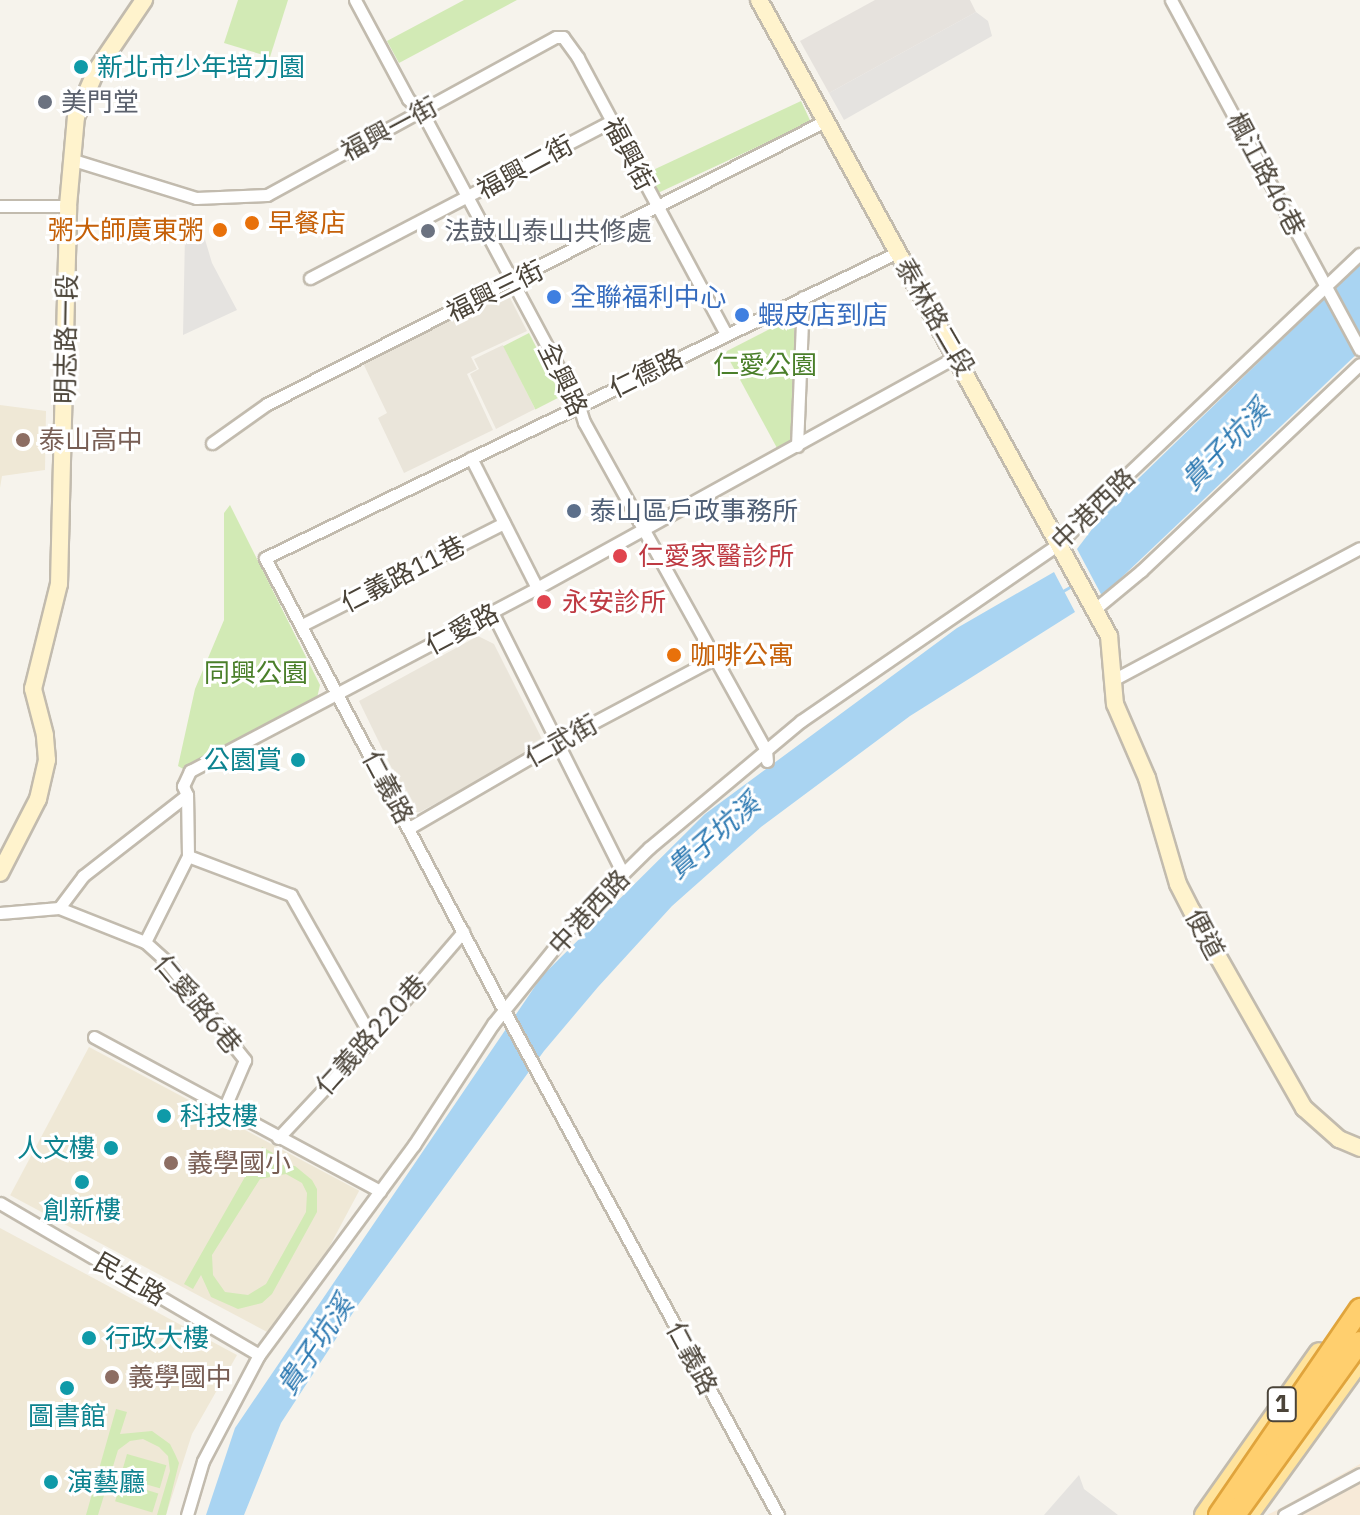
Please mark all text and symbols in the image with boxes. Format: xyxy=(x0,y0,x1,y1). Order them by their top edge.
place label: 新北市少年培力園 xyxy=(97,51,305,83)
marker: 新北市少年培力園 xyxy=(72,58,90,76)
place label: 美門堂 xyxy=(61,86,139,118)
street label: 福興一街 xyxy=(336,91,442,167)
marker: 美門堂 xyxy=(36,93,54,111)
street label: 楓江路46巷 xyxy=(1220,107,1312,241)
street label: 福興街 xyxy=(597,112,661,196)
street label: 福興二街 xyxy=(472,129,578,205)
place label: 早餐店 xyxy=(268,207,346,239)
place label: 粥大師廣東粥 xyxy=(48,214,204,246)
marker: 早餐店 xyxy=(243,214,261,232)
place label: 法鼓山泰山共修處 xyxy=(444,215,652,247)
marker: 粥大師廣東粥 xyxy=(211,221,229,239)
marker: 法鼓山泰山共修處 xyxy=(419,222,437,240)
street label: 泰林路二段 xyxy=(889,253,981,381)
street label: 福興三街 xyxy=(441,254,549,328)
street label: 明志路一段 xyxy=(49,274,83,404)
place label: 全聯福利中心 xyxy=(570,281,726,313)
marker: 全聯福利中心 xyxy=(545,288,563,306)
place label: 蝦皮店到店 xyxy=(758,299,888,331)
marker: 蝦皮店到店 xyxy=(733,306,751,324)
street label: 全興路 xyxy=(532,337,594,421)
street label: 仁德路 xyxy=(604,342,688,404)
park label: 仁愛公園 xyxy=(713,349,817,381)
water label: 貴子坑溪 xyxy=(1174,393,1276,497)
place label: 泰山高中 xyxy=(39,424,143,456)
marker: 泰山高中 xyxy=(14,431,32,449)
street label: 中港西路 xyxy=(1045,462,1141,556)
place label: 泰山區戶政事務所 xyxy=(590,495,798,527)
marker: 泰山區戶政事務所 xyxy=(565,502,583,520)
street label: 仁義路11巷 xyxy=(336,529,470,619)
place label: 仁愛家醫診所 xyxy=(638,540,794,572)
marker: 仁愛家醫診所 xyxy=(609,545,631,567)
place label: 永安診所 xyxy=(562,586,666,618)
marker: 永安診所 xyxy=(533,591,555,613)
street label: 仁愛路 xyxy=(420,597,504,661)
place label: 咖啡公寓 xyxy=(690,639,794,671)
marker: 咖啡公寓 xyxy=(665,646,683,664)
park label: 同興公園 xyxy=(204,657,308,689)
street label: 仁武街 xyxy=(519,708,603,774)
place label: 公園賞 xyxy=(204,744,282,776)
street label: 仁義路 xyxy=(356,745,420,829)
marker: 公園賞 xyxy=(289,751,307,769)
water label: 貴子坑溪 xyxy=(660,787,766,885)
street label: 中港西路 xyxy=(542,863,636,961)
street label: 便道 xyxy=(1179,904,1231,964)
street label: 仁愛路6巷 xyxy=(148,948,248,1060)
street label: 仁義路220巷 xyxy=(309,969,433,1101)
place label: 科技樓 xyxy=(180,1100,258,1132)
marker: 科技樓 xyxy=(155,1107,173,1125)
place label: 人文樓 xyxy=(17,1132,95,1164)
marker: 人文樓 xyxy=(102,1139,120,1157)
place label: 義學國小 xyxy=(187,1147,291,1179)
marker: 義學國小 xyxy=(162,1154,180,1172)
marker: 創新樓 xyxy=(73,1173,91,1191)
place label: 創新樓 xyxy=(43,1194,121,1226)
street label: 民生路 xyxy=(88,1246,172,1312)
water label: 貴子坑溪 xyxy=(270,1289,360,1401)
street label: 仁義路 xyxy=(660,1316,724,1400)
place label: 行政大樓 xyxy=(105,1322,209,1354)
marker: 行政大樓 xyxy=(80,1329,98,1347)
place label: 義學國中 xyxy=(128,1361,232,1393)
marker: 義學國中 xyxy=(103,1368,121,1386)
marker: 圖書館 xyxy=(58,1379,76,1397)
road number: 1 xyxy=(1266,1384,1298,1424)
place label: 圖書館 xyxy=(28,1400,106,1432)
place label: 演藝廳 xyxy=(67,1466,145,1498)
marker: 演藝廳 xyxy=(42,1473,60,1491)

